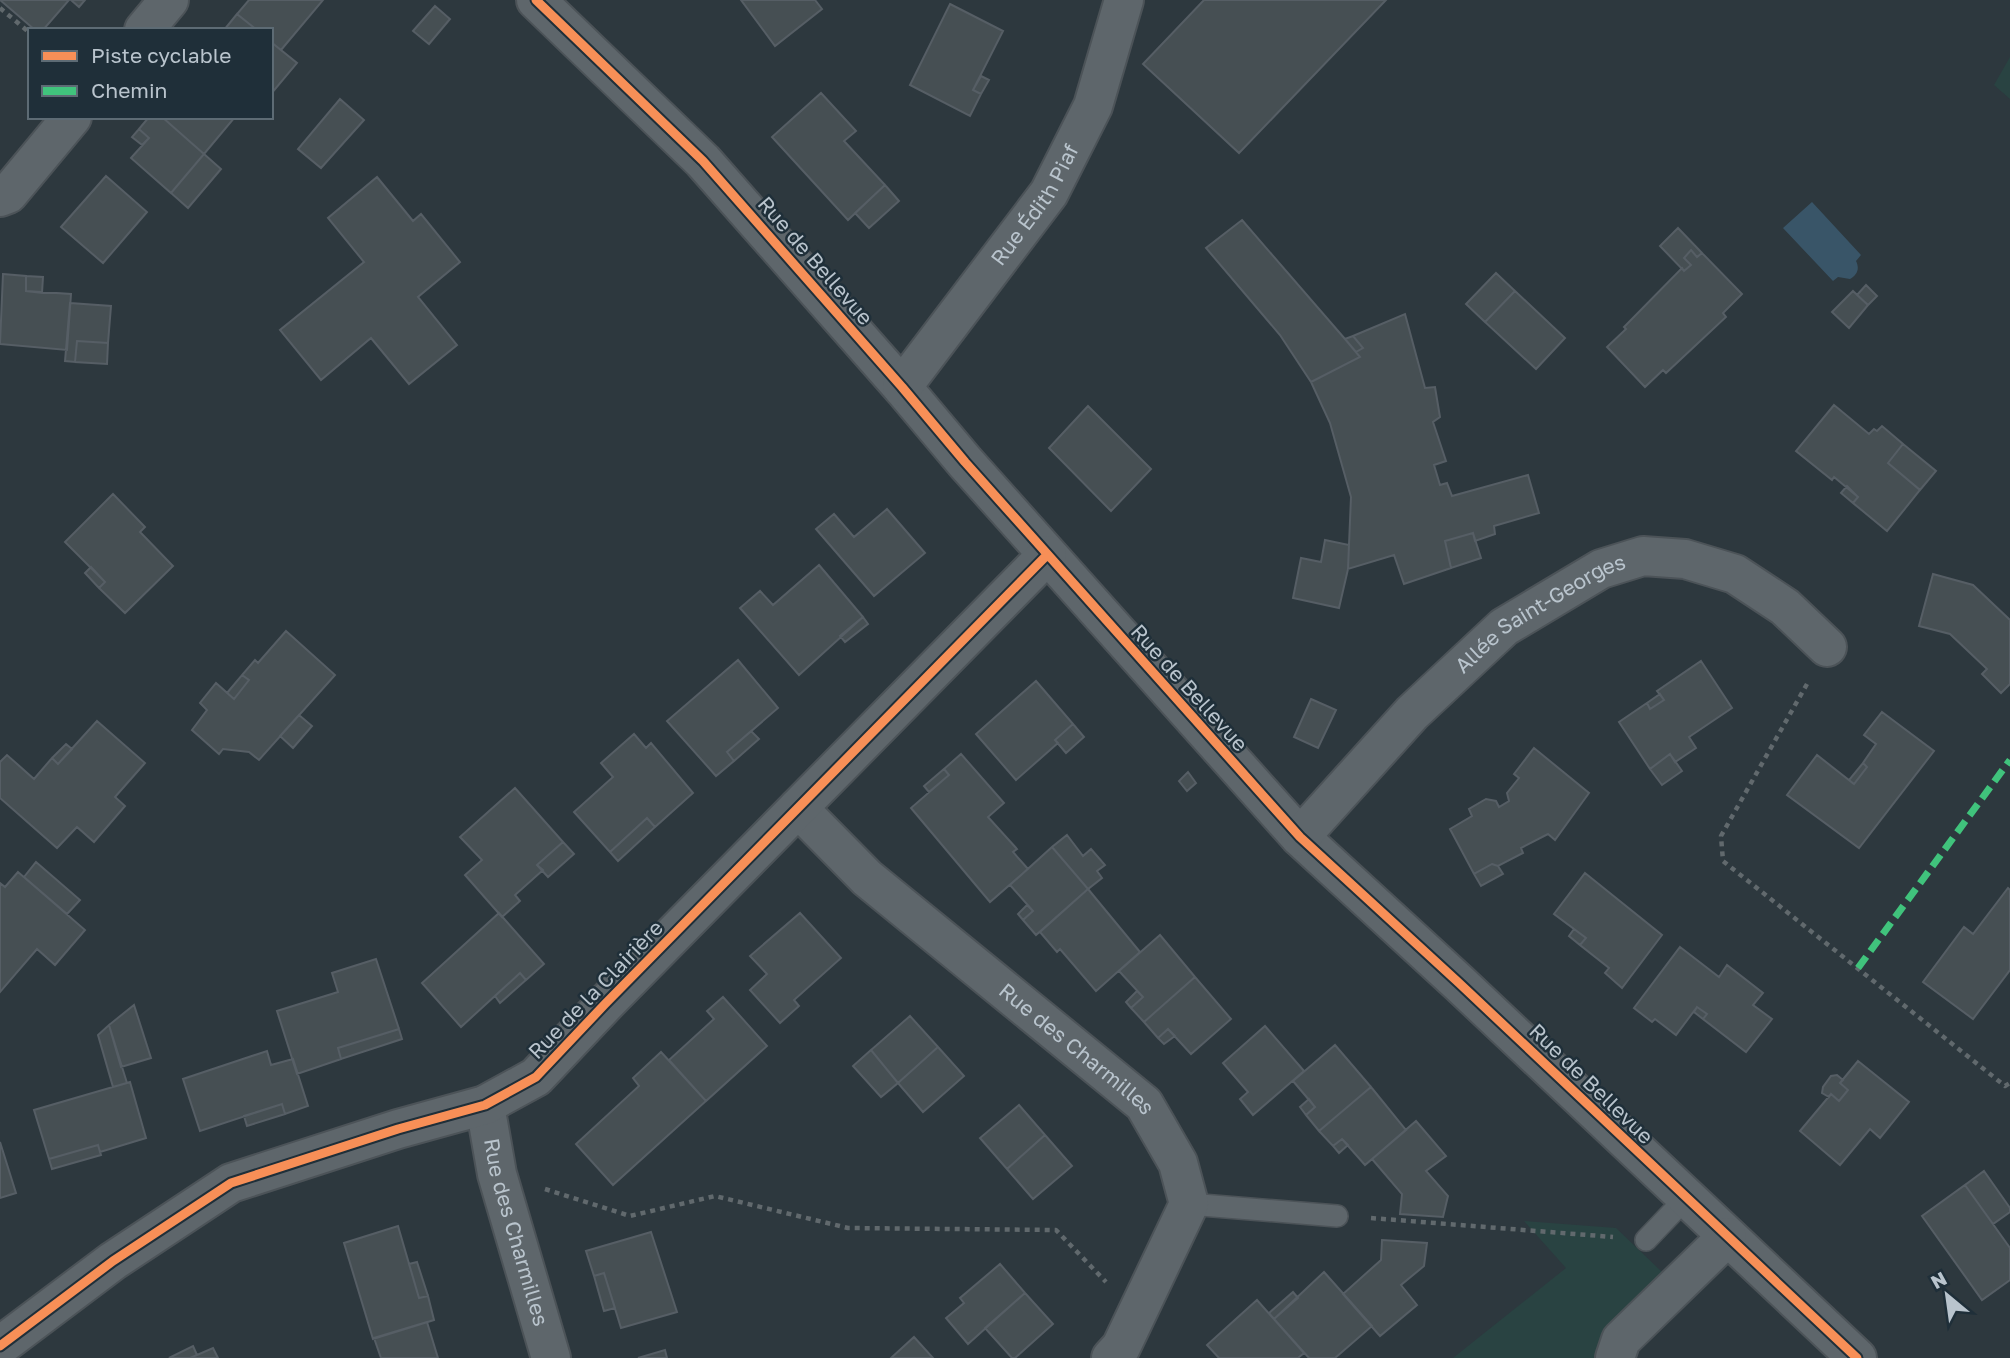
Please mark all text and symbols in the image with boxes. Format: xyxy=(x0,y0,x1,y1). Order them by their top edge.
legend xyxy=(28,28,273,119)
text: Piste cyclable xyxy=(91,42,231,68)
text: Chemin xyxy=(91,77,168,103)
street label: Rue Édith Piaf xyxy=(985,139,1084,270)
street label: Rue de Bellevue xyxy=(753,191,879,330)
street label: Allée Saint-Georges xyxy=(1449,548,1628,678)
street label: Rue de Bellevue xyxy=(1126,618,1254,756)
street label: Rue de la Clairière xyxy=(522,915,668,1064)
street label: Rue des Charmilles xyxy=(994,977,1161,1119)
street label: Rue de Bellevue xyxy=(1524,1018,1659,1149)
street label: Rue des Charmilles xyxy=(479,1136,555,1329)
north arrow xyxy=(1912,1260,1982,1330)
text: N xyxy=(1927,1266,1950,1293)

